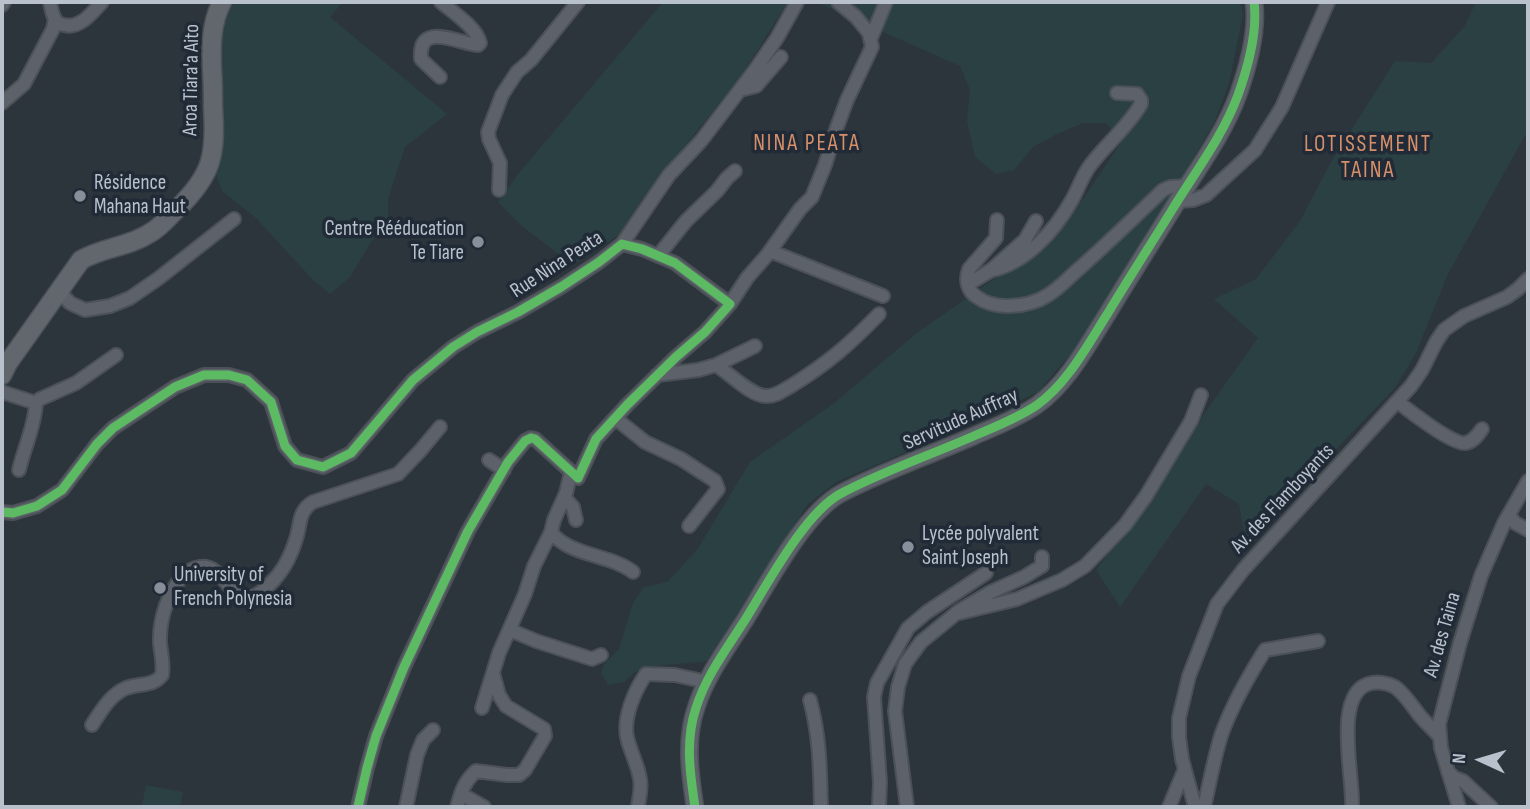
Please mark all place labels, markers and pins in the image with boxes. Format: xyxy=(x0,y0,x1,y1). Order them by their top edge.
place label: Résidence Mahana Haut xyxy=(94,171,186,221)
marker: Résidence Mahana Haut xyxy=(72,188,88,204)
place label: Centre Rééducation Te Tiare xyxy=(324,217,464,267)
marker: Centre Rééducation Te Tiare xyxy=(470,234,486,250)
place label: Lycée polyvalent Saint Joseph xyxy=(922,522,1039,572)
marker: Lycée polyvalent Saint Joseph xyxy=(900,539,916,555)
place label: University of French Polynesia xyxy=(174,563,292,613)
marker: University of French Polynesia xyxy=(152,580,168,596)

